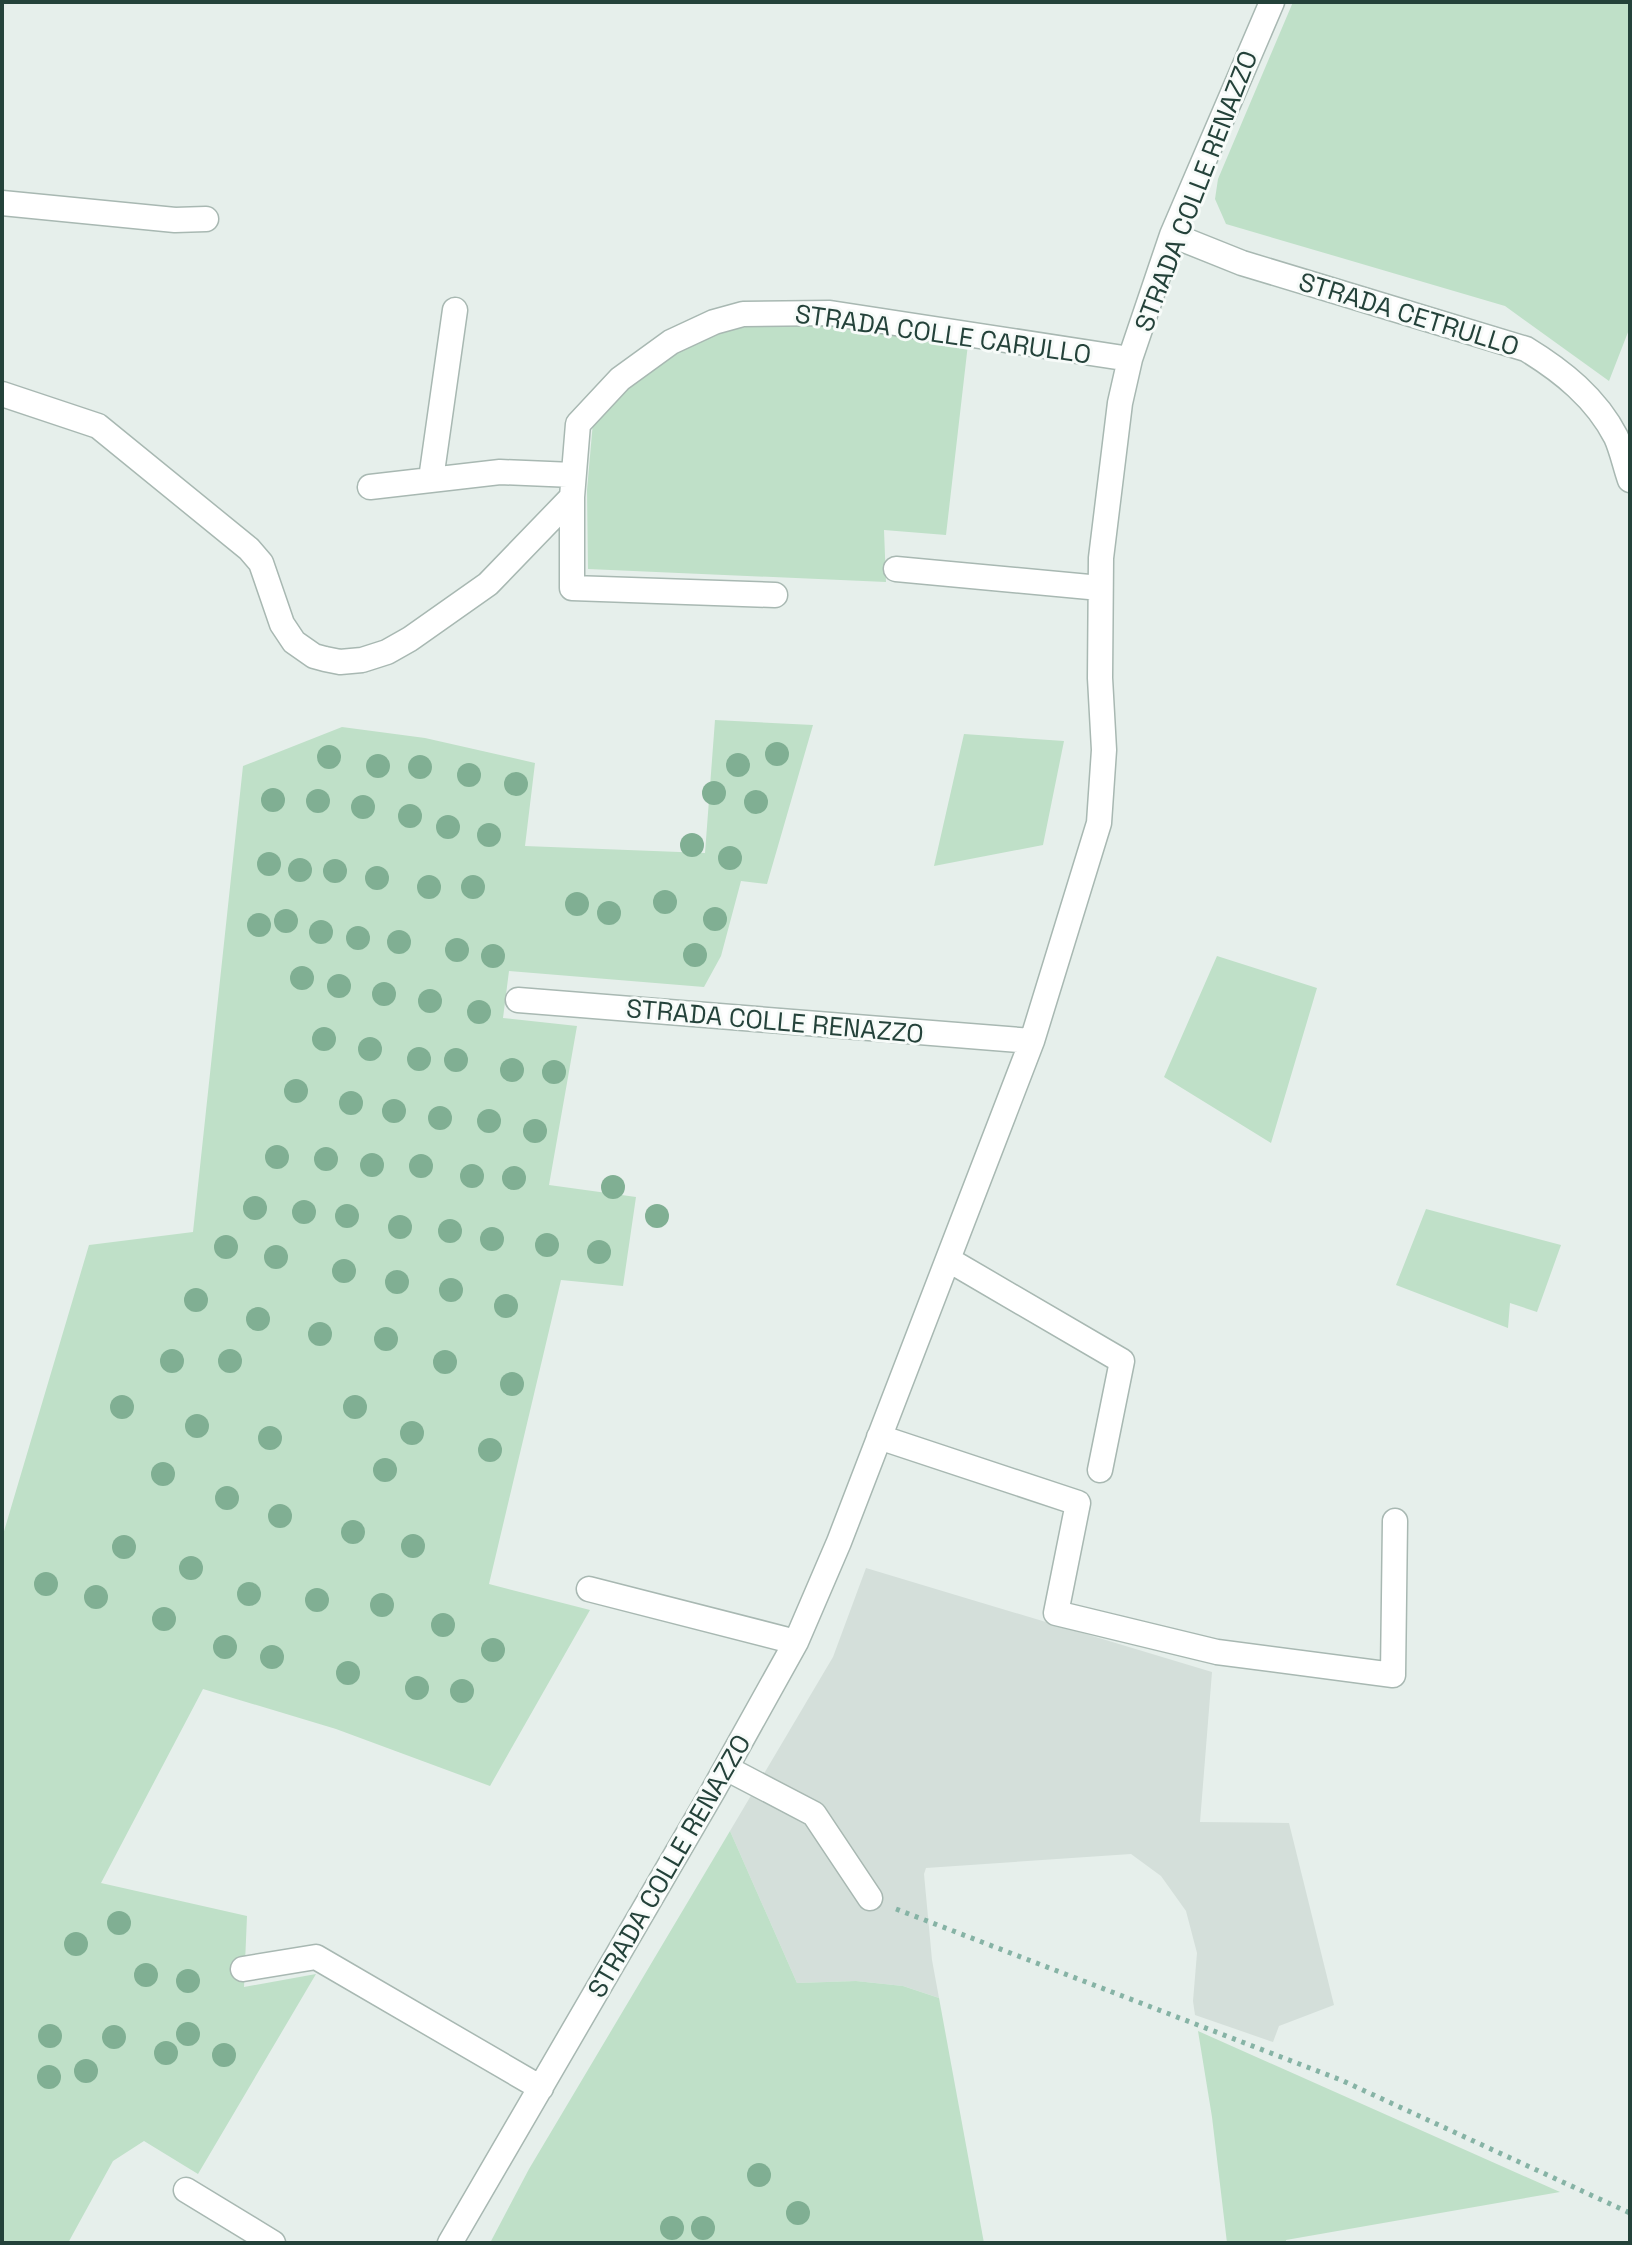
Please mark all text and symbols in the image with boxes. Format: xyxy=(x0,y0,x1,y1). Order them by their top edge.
street label: STRADA COLLE RENAZZO xyxy=(1127,46,1265,336)
street label: STRADA CETRULLO xyxy=(1295,264,1523,364)
street label: STRADA COLLE CARULLO xyxy=(793,296,1093,372)
street label: STRADA COLLE RENAZZO xyxy=(625,991,925,1051)
street label: STRADA COLLE RENAZZO xyxy=(580,1728,758,2004)

